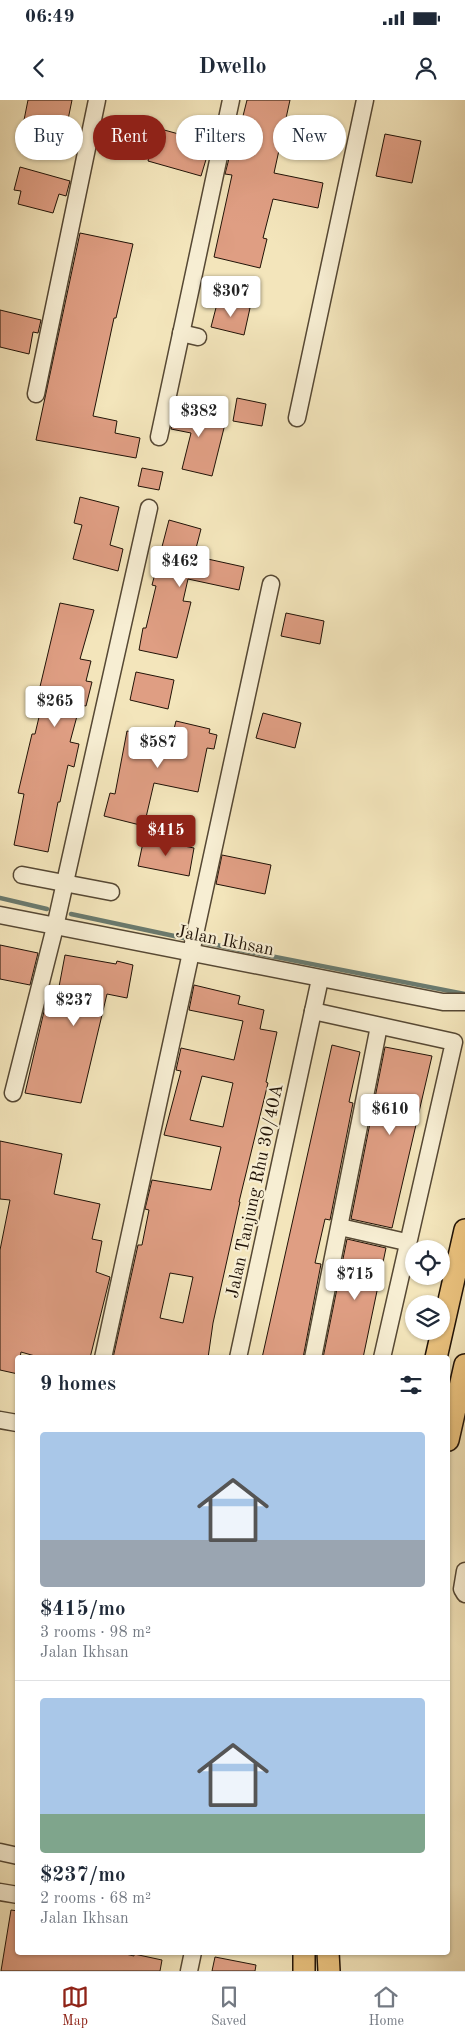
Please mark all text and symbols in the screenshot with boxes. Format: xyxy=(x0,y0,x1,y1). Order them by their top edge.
text: 06:49 xyxy=(25,8,74,27)
icon: back xyxy=(25,54,53,82)
icon: person xyxy=(412,54,440,82)
text: Dwello xyxy=(198,56,267,78)
chip: Buy xyxy=(15,115,83,160)
chip: Rent xyxy=(93,115,166,160)
chip: Filters xyxy=(176,115,263,160)
chip: New xyxy=(273,115,346,160)
pin: $307 xyxy=(201,276,261,318)
text: $307 xyxy=(212,284,250,300)
pin: $382 xyxy=(169,396,229,438)
text: $382 xyxy=(180,404,218,420)
pin: $462 xyxy=(150,546,210,588)
text: $462 xyxy=(161,554,199,570)
pin: $265 xyxy=(25,686,85,728)
text: $265 xyxy=(36,694,74,710)
pin: $587 xyxy=(128,726,188,769)
text: $587 xyxy=(139,735,177,751)
pin: $415 xyxy=(136,814,196,857)
text: $415 xyxy=(147,823,185,839)
street label: Jalan Ikhsan xyxy=(174,923,276,959)
pin: $237 xyxy=(44,984,104,1027)
text: $237 xyxy=(55,993,93,1009)
street label: Jalan Tanjung Rhu 30/40A xyxy=(223,1082,287,1300)
pin: $610 xyxy=(360,1094,420,1136)
text: $610 xyxy=(371,1102,409,1118)
map controls xyxy=(405,1240,450,1340)
button: locate xyxy=(405,1240,450,1285)
pin: $715 xyxy=(325,1258,385,1301)
text: $715 xyxy=(336,1267,374,1283)
button: layers xyxy=(405,1295,450,1340)
icon: filters xyxy=(397,1371,425,1399)
text: 9 homes xyxy=(40,1374,116,1395)
icon: home xyxy=(188,1465,278,1555)
text: $415/mo xyxy=(40,1599,126,1620)
text: 3 rooms · 98 m² xyxy=(40,1625,151,1641)
text: Jalan Ikhsan xyxy=(40,1645,129,1661)
icon: home xyxy=(188,1730,278,1820)
text: $237/mo xyxy=(40,1865,126,1886)
text: 2 rooms · 68 m² xyxy=(40,1891,151,1907)
text: Jalan Ikhsan xyxy=(40,1911,129,1927)
tab: Map xyxy=(61,1983,89,2030)
tab: Saved xyxy=(211,1983,247,2030)
tab: Home xyxy=(368,1983,404,2030)

